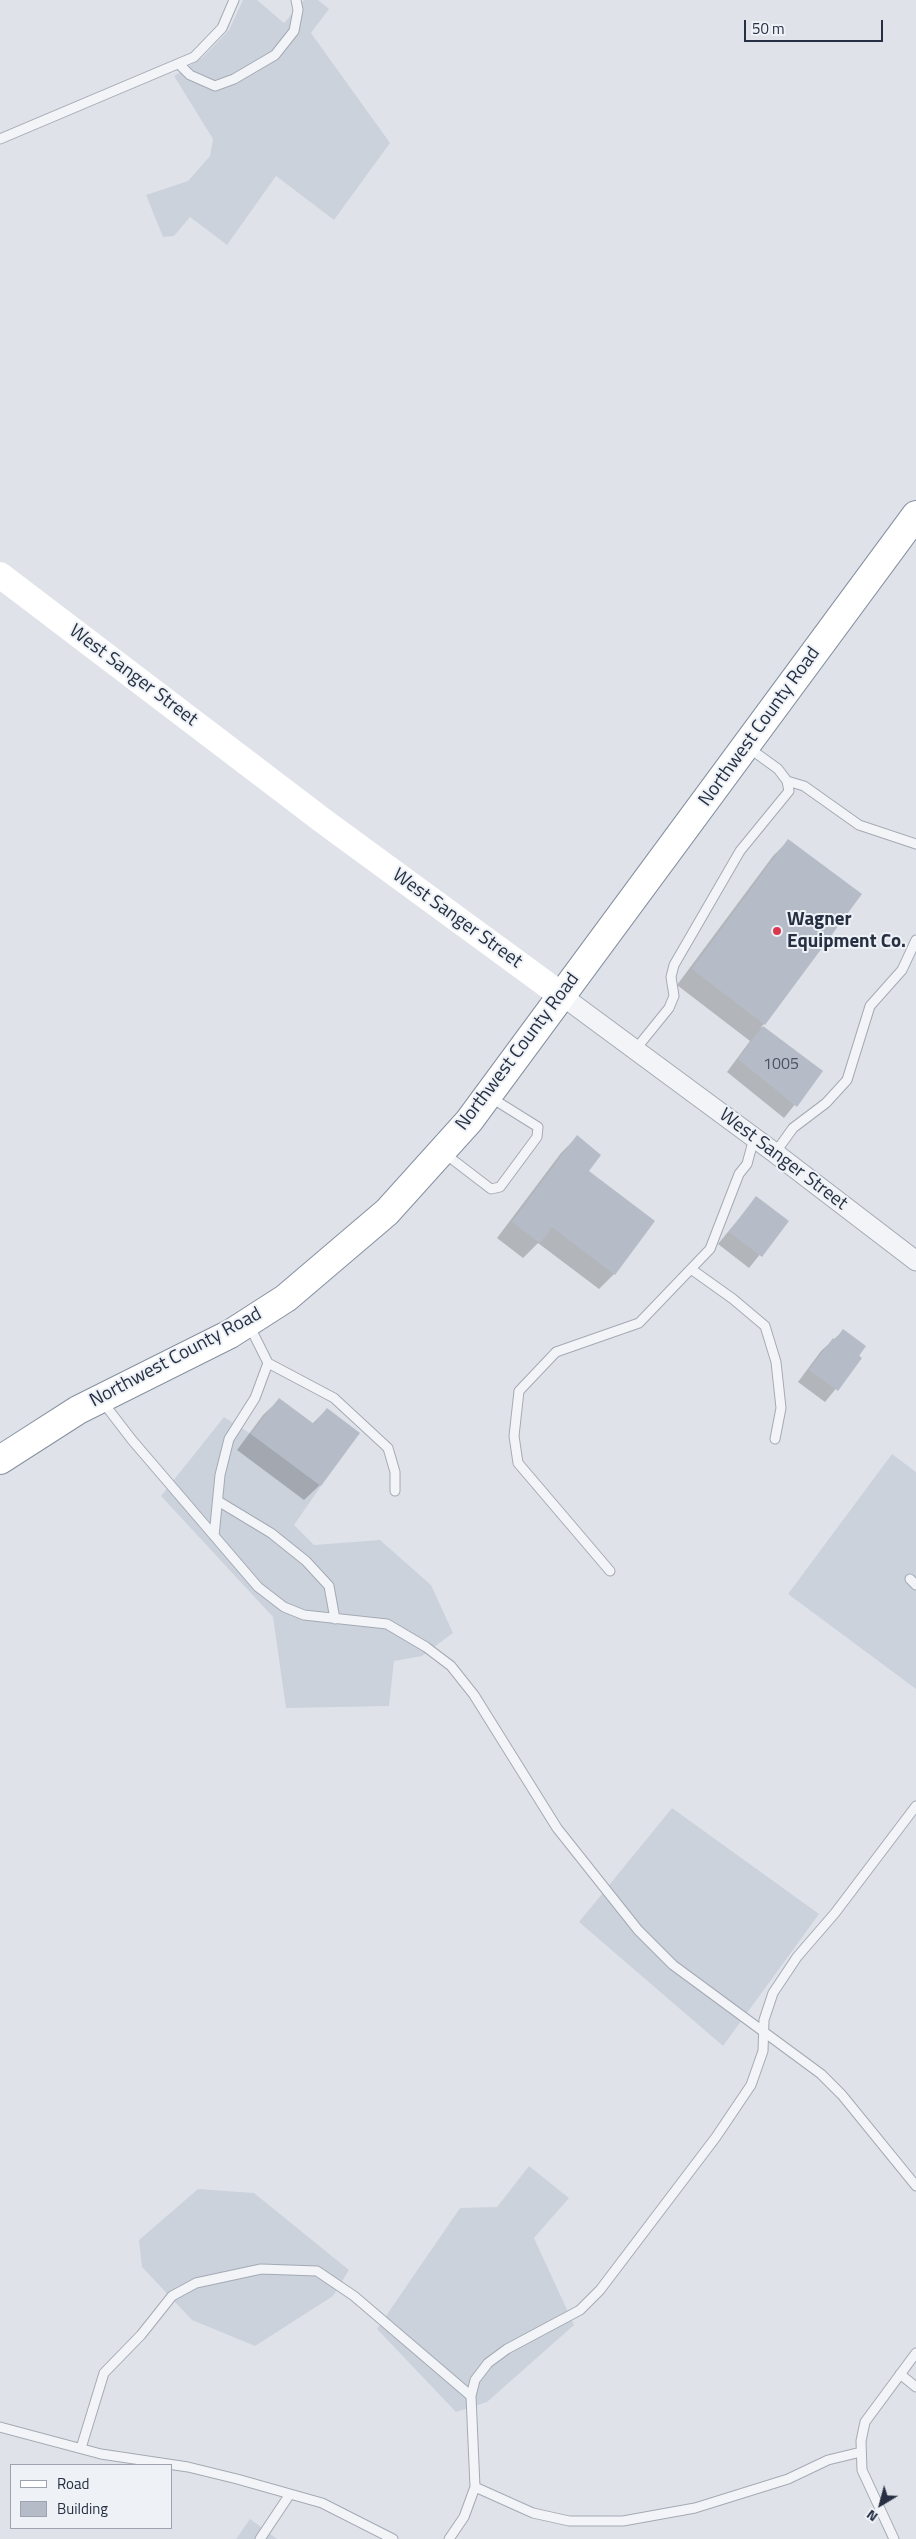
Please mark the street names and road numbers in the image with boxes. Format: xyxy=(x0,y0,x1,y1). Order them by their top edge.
street label: West Sanger Street xyxy=(64,620,202,732)
street label: Northwest County Road xyxy=(695,643,825,811)
street label: West Sanger Street xyxy=(388,864,526,974)
street label: Northwest County Road xyxy=(451,969,585,1135)
street label: West Sanger Street xyxy=(714,1104,852,1216)
street label: Northwest County Road xyxy=(86,1303,266,1413)

